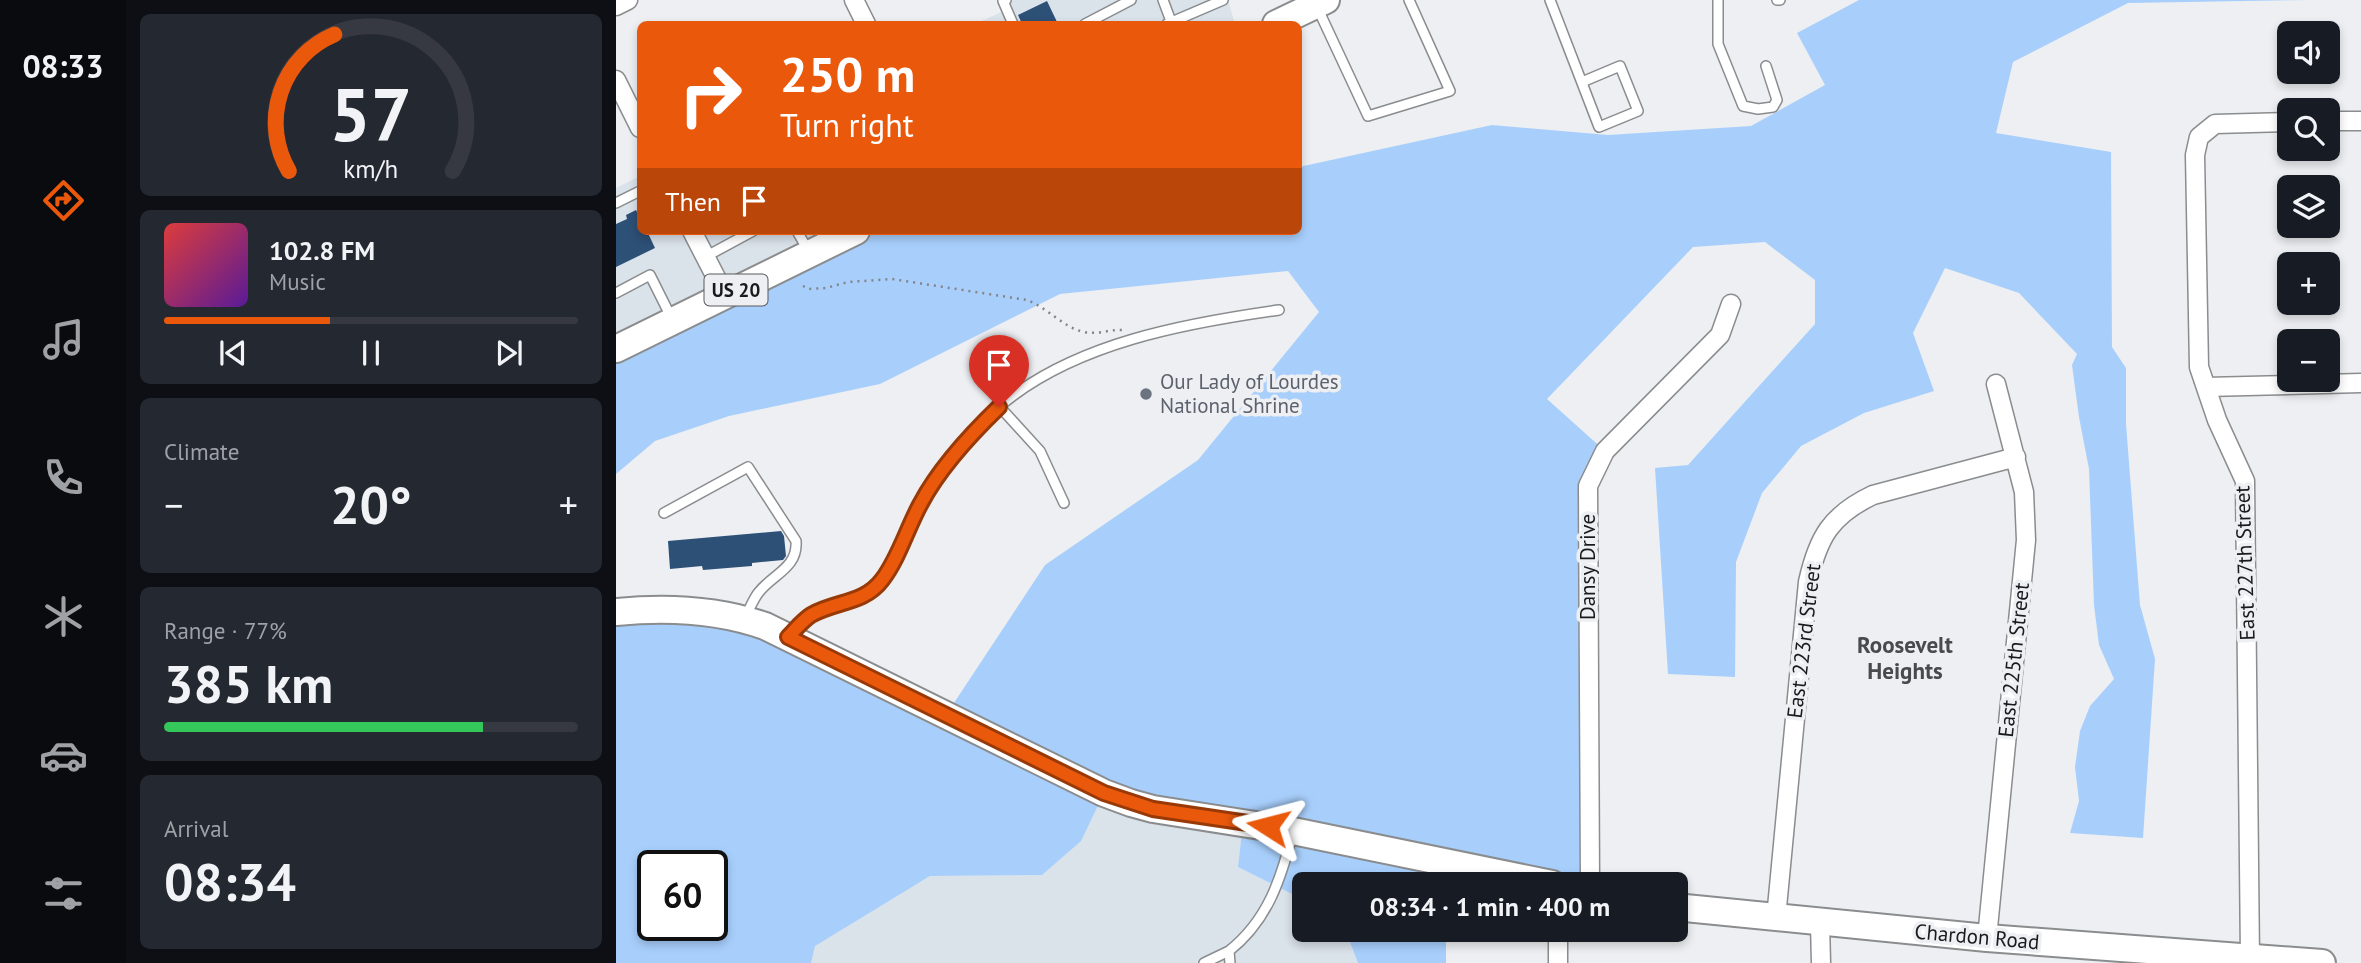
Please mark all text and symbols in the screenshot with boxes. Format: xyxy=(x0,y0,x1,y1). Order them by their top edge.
map controls xyxy=(2277,21,2340,392)
button: sound xyxy=(2277,21,2340,84)
text: 250 m xyxy=(780,42,915,106)
text: 08:33 xyxy=(22,45,104,87)
icon: right xyxy=(665,49,756,140)
text: 57 xyxy=(330,67,412,161)
button: search xyxy=(2277,98,2340,161)
text: Turn right xyxy=(780,104,914,146)
text: km/h xyxy=(344,153,398,185)
button: layers xyxy=(2277,175,2340,238)
icon: directions xyxy=(39,176,88,225)
icon: arrive xyxy=(735,182,773,220)
text: Then xyxy=(665,185,721,218)
text: 102.8 FM xyxy=(269,234,375,267)
button: + xyxy=(2277,252,2340,315)
text: Music xyxy=(269,267,326,296)
road number: US 20 xyxy=(704,274,768,306)
icon: music xyxy=(39,315,88,364)
button: − xyxy=(2277,329,2340,392)
icon: previous xyxy=(214,334,252,372)
icon: pause xyxy=(352,334,390,372)
icon: next xyxy=(490,334,528,372)
pin xyxy=(969,335,1029,407)
icon: arrive xyxy=(980,346,1018,384)
place label: Our Lady of Lourdes National Shrine xyxy=(1160,368,1339,419)
marker: Our Lady of Lourdes National Shrine xyxy=(1138,386,1154,402)
text: Climate xyxy=(164,437,239,466)
icon: phone xyxy=(39,453,88,502)
text: 20° xyxy=(330,471,412,538)
text: − xyxy=(164,480,183,529)
text: + xyxy=(559,480,578,529)
street label: East 227th Street xyxy=(2228,485,2261,641)
street label: Dansy Drive xyxy=(1574,514,1601,620)
street label: East 223rd Street xyxy=(1781,562,1826,720)
street label: East 225th Street xyxy=(1992,581,2035,739)
icon: climate xyxy=(39,592,88,641)
text: Range · 77% xyxy=(164,616,287,645)
district label: Roosevelt Heights xyxy=(1857,630,1953,685)
text: 385 km xyxy=(164,650,333,717)
icon: car xyxy=(39,731,88,780)
position arrow xyxy=(1231,789,1305,863)
text: Arrival xyxy=(164,814,228,843)
text: 08:34 xyxy=(164,848,296,915)
speed limit sign: 60 xyxy=(637,850,728,941)
icon: filters xyxy=(39,869,88,918)
text: 08:34 · 1 min · 400 m xyxy=(1370,890,1610,923)
street label: Chardon Road xyxy=(1914,918,2041,955)

